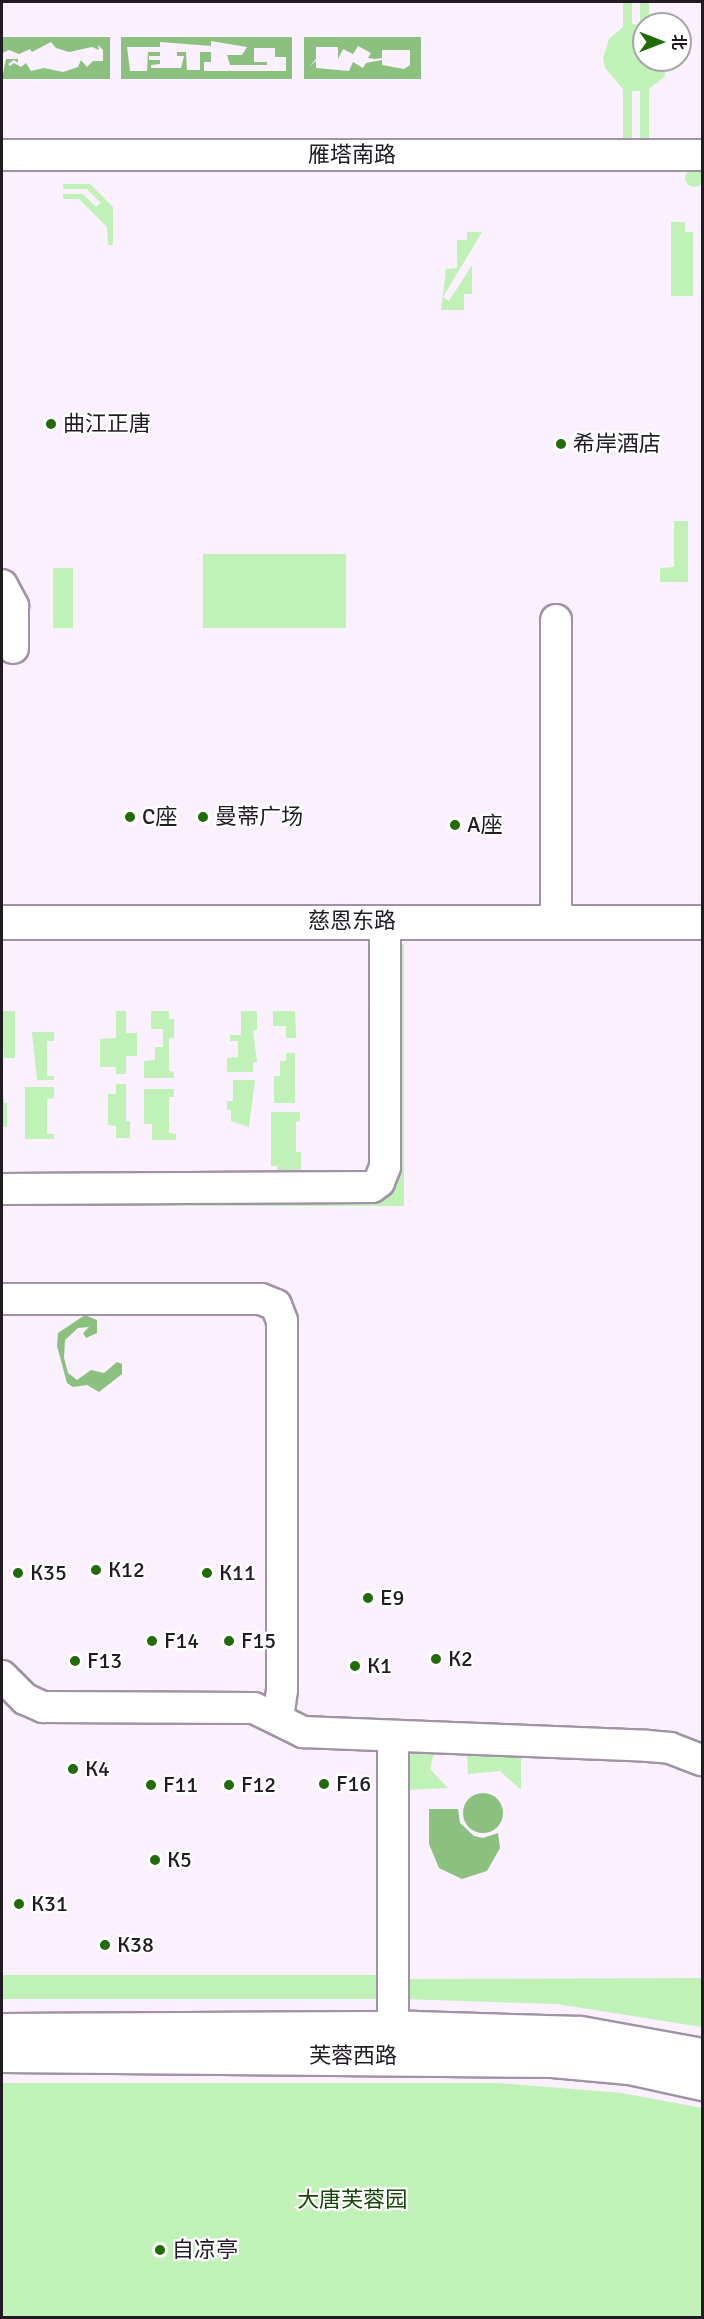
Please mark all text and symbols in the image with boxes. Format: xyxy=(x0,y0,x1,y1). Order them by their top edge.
north arrow xyxy=(632,12,692,72)
text: 北 xyxy=(668,34,688,50)
street label: 雁塔南路 xyxy=(308,142,396,168)
place label: 曲江正唐 xyxy=(63,411,151,437)
marker: 曲江正唐 xyxy=(44,417,58,431)
place label: 希岸酒店 xyxy=(573,431,661,457)
marker: 希岸酒店 xyxy=(554,437,568,451)
place label: C座 xyxy=(142,804,177,830)
place label: 曼蒂广场 xyxy=(215,804,303,830)
marker: C座 xyxy=(123,810,137,824)
marker: 曼蒂广场 xyxy=(196,810,210,824)
place label: A座 xyxy=(467,812,502,838)
marker: A座 xyxy=(448,818,462,832)
street label: 慈恩东路 xyxy=(308,908,396,934)
place label: K12 xyxy=(108,1557,145,1583)
place label: K35 xyxy=(30,1560,67,1586)
place label: K11 xyxy=(219,1560,256,1586)
marker: K12 xyxy=(89,1563,103,1577)
marker: K35 xyxy=(11,1566,25,1580)
marker: K11 xyxy=(200,1566,214,1580)
place label: E9 xyxy=(380,1585,404,1611)
marker: E9 xyxy=(361,1591,375,1605)
place label: F14 xyxy=(164,1628,199,1654)
place label: F15 xyxy=(241,1628,276,1654)
marker: F14 xyxy=(145,1634,159,1648)
marker: F15 xyxy=(222,1634,236,1648)
place label: K2 xyxy=(448,1646,473,1672)
place label: F13 xyxy=(87,1648,122,1674)
marker: K2 xyxy=(429,1652,443,1666)
place label: K1 xyxy=(367,1653,392,1679)
marker: F13 xyxy=(68,1654,82,1668)
marker: K1 xyxy=(348,1659,362,1673)
place label: K4 xyxy=(85,1756,110,1782)
marker: K4 xyxy=(66,1762,80,1776)
place label: F16 xyxy=(336,1771,371,1797)
place label: F11 xyxy=(163,1772,198,1798)
place label: F12 xyxy=(241,1772,276,1798)
marker: F16 xyxy=(317,1777,331,1791)
marker: F11 xyxy=(144,1778,158,1792)
marker: F12 xyxy=(222,1778,236,1792)
place label: K5 xyxy=(167,1847,192,1873)
marker: K5 xyxy=(148,1853,162,1867)
place label: K31 xyxy=(31,1891,68,1917)
marker: K31 xyxy=(12,1897,26,1911)
place label: K38 xyxy=(117,1932,154,1958)
marker: K38 xyxy=(98,1938,112,1952)
street label: 芙蓉西路 xyxy=(309,2043,397,2069)
park label: 大唐芙蓉园 xyxy=(297,2187,407,2213)
place label: 自凉亭 xyxy=(172,2237,238,2263)
marker: 自凉亭 xyxy=(153,2243,167,2257)

